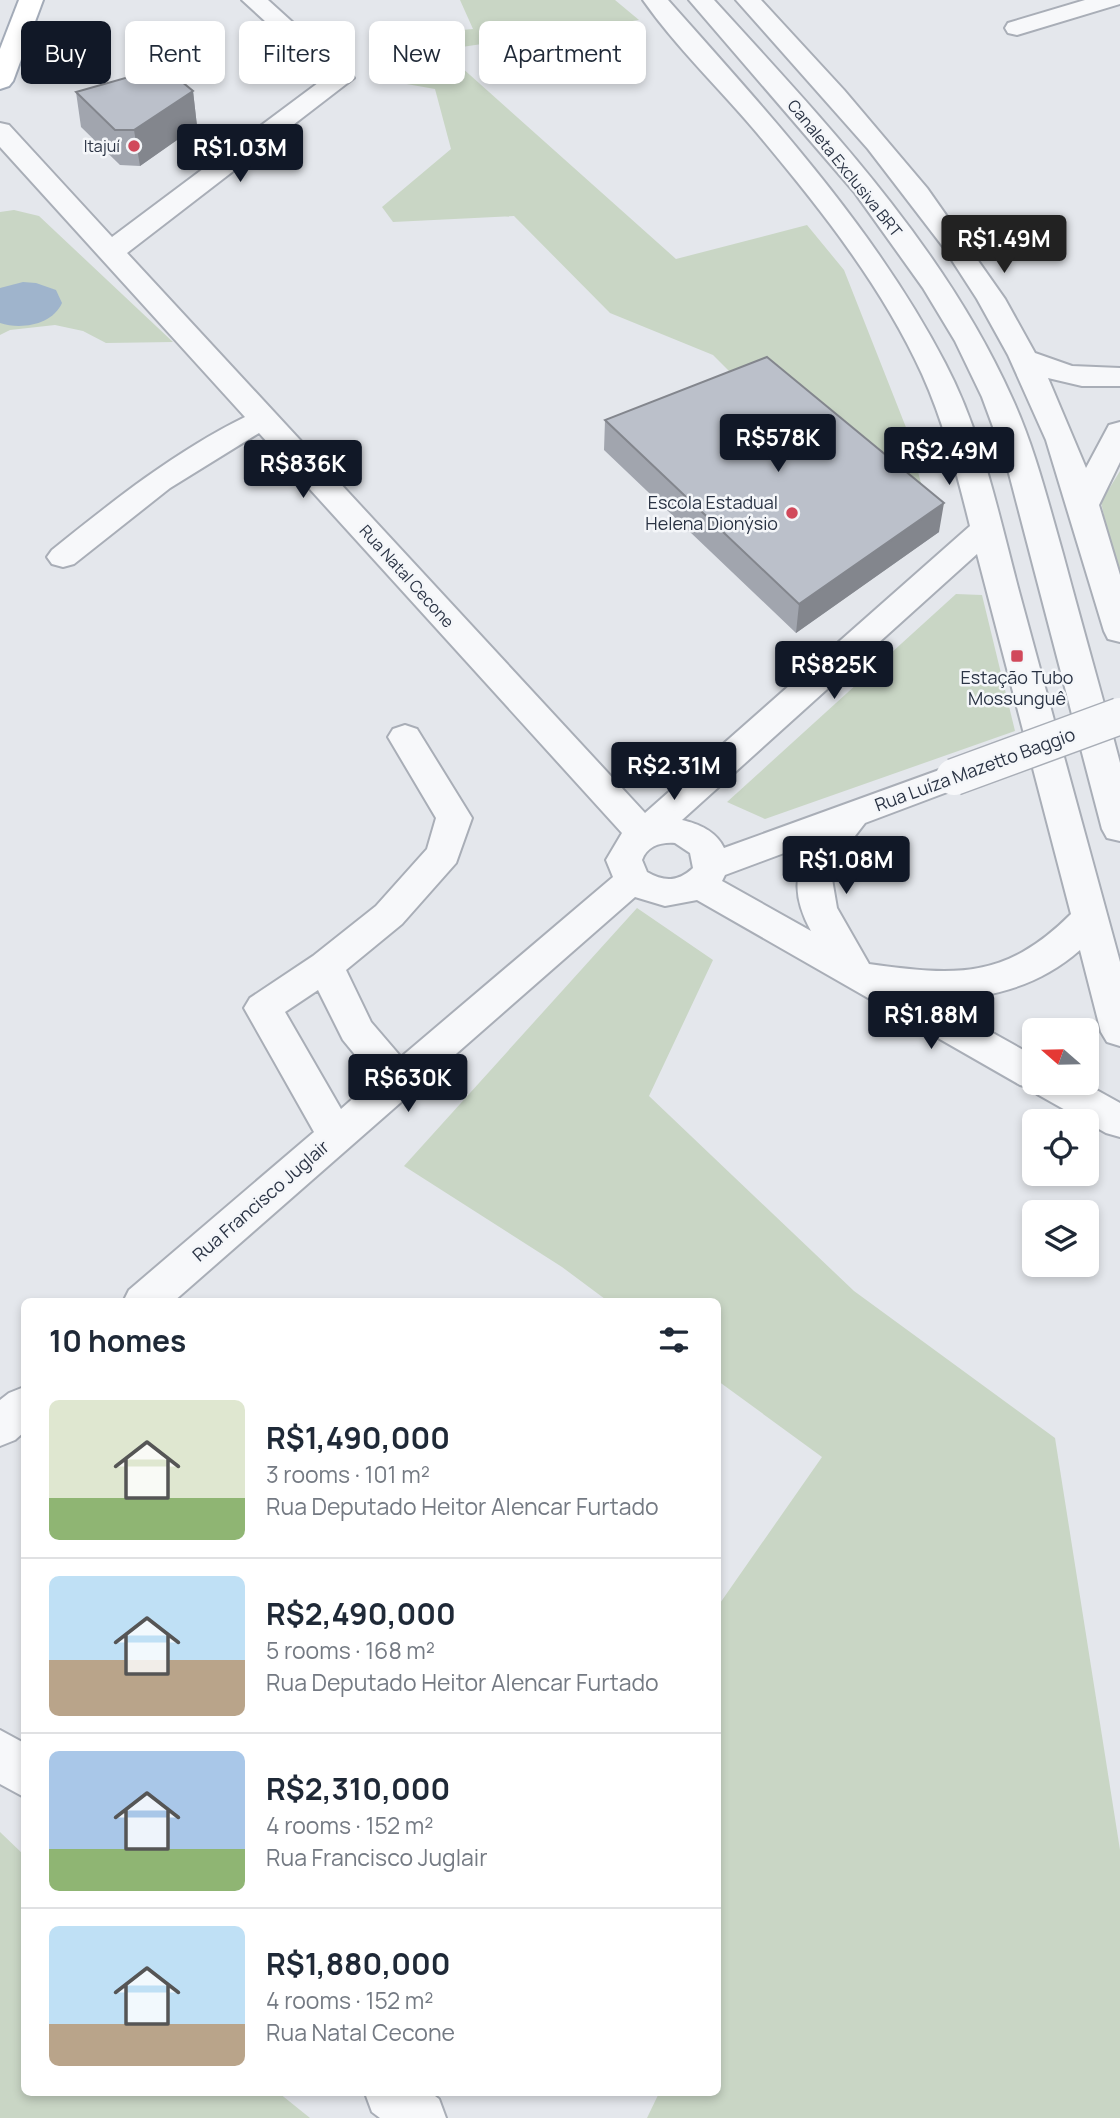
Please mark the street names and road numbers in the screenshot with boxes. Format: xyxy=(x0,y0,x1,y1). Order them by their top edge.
street label: Canaleta Exclusiva BRT xyxy=(783,95,908,242)
street label: Rua Natal Cecone xyxy=(355,520,459,632)
street label: Rua Luíza Mazetto Baggio xyxy=(871,722,1078,817)
street label: Rua Francisco Juglair xyxy=(187,1134,334,1266)

